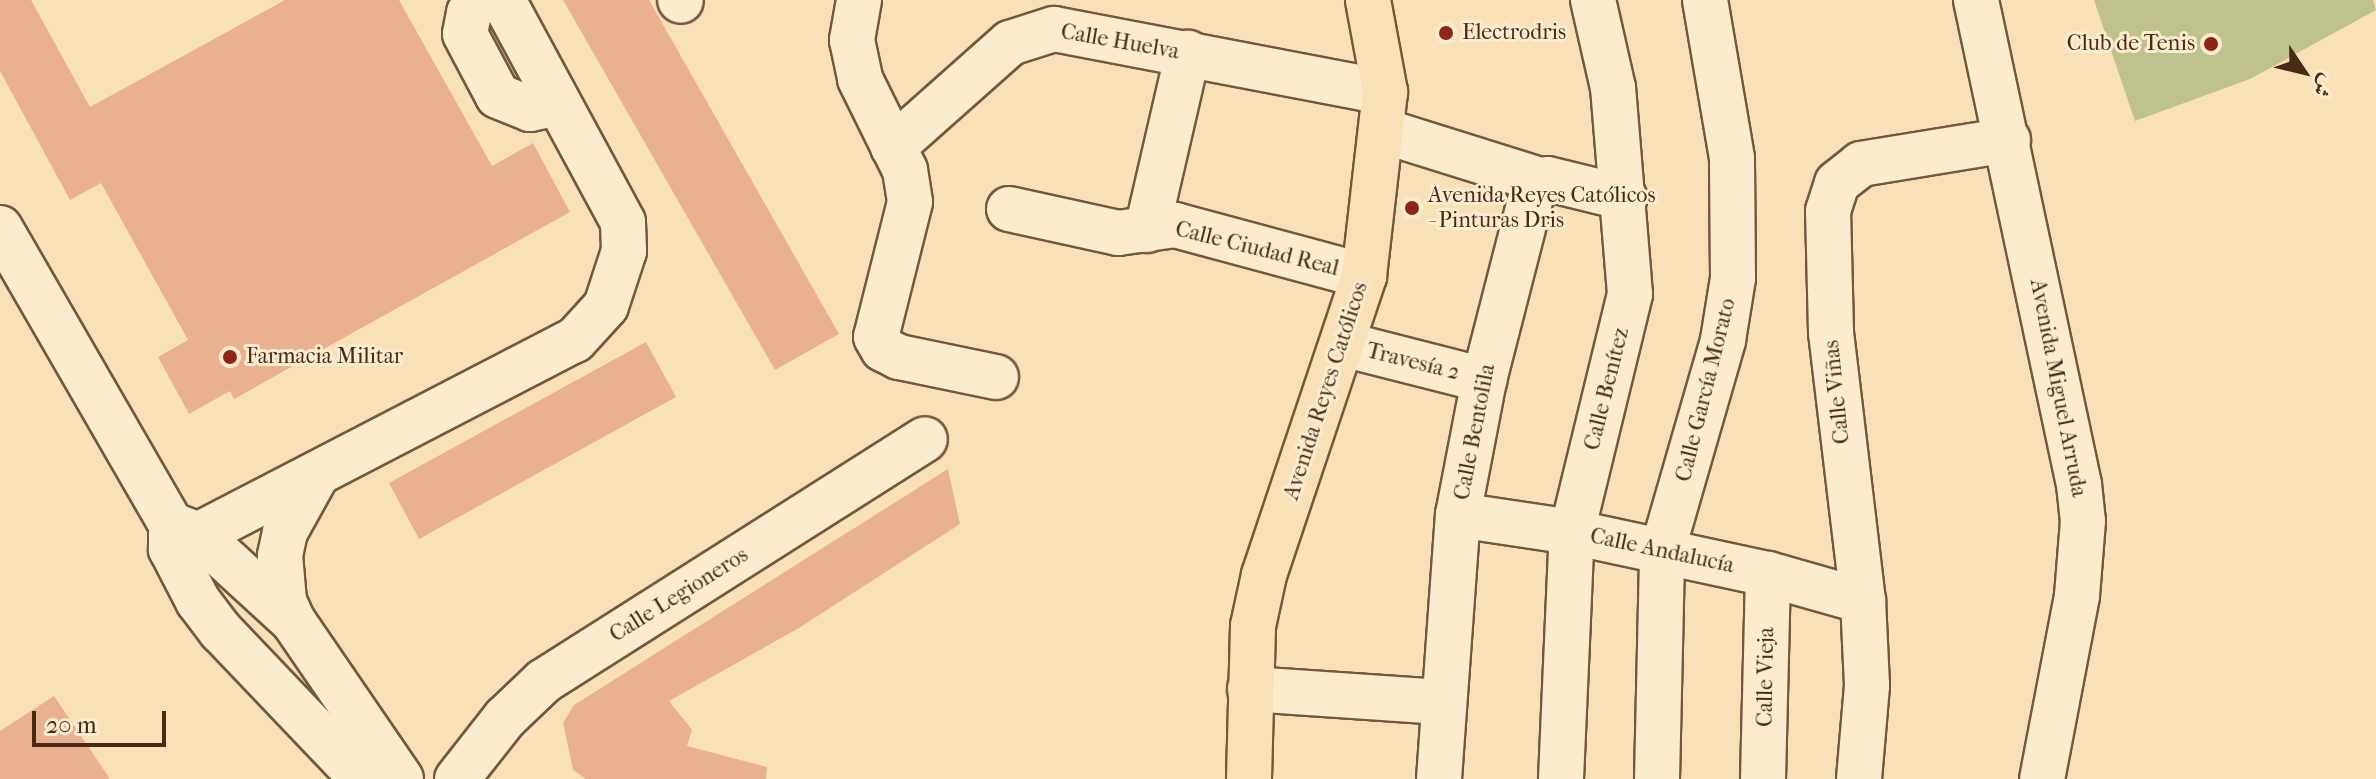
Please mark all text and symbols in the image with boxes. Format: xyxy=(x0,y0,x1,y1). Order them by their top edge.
street label: Calle Huelva xyxy=(1059,19,1181,65)
place label: Electrodris xyxy=(1462,20,1566,46)
marker: Electrodris xyxy=(1437,24,1455,42)
place label: Club de Tenis xyxy=(2067,31,2195,57)
north arrow xyxy=(2264,32,2344,112)
marker: Club de Tenis xyxy=(2202,35,2220,53)
text: ش xyxy=(2307,69,2341,102)
place label: Avenida Reyes Católicos - Pinturas Dris xyxy=(1428,182,1656,234)
marker: Avenida Reyes Católicos - Pinturas Dris xyxy=(1403,199,1421,217)
street label: Calle Ciudad Real xyxy=(1172,216,1342,282)
street label: Avenida Miguel Arruda xyxy=(2024,277,2092,499)
street label: Avenida Reyes Católicos xyxy=(1278,279,1374,503)
street label: Calle García Morato xyxy=(1670,296,1742,484)
street label: Calle Benítez xyxy=(1579,325,1635,453)
street label: Travesía 2 xyxy=(1364,338,1462,386)
street label: Calle Viñas xyxy=(1818,339,1856,445)
place label: Farmacia Militar xyxy=(246,344,403,370)
marker: Farmacia Militar xyxy=(221,348,239,366)
street label: Calle Bentolila xyxy=(1449,362,1501,502)
street label: Calle Andalucía xyxy=(1588,523,1736,579)
street label: Calle Legioneros xyxy=(605,542,753,648)
street label: Calle Vieja xyxy=(1752,627,1780,727)
scale bar xyxy=(36,695,170,745)
text: 20 m xyxy=(46,711,97,739)

